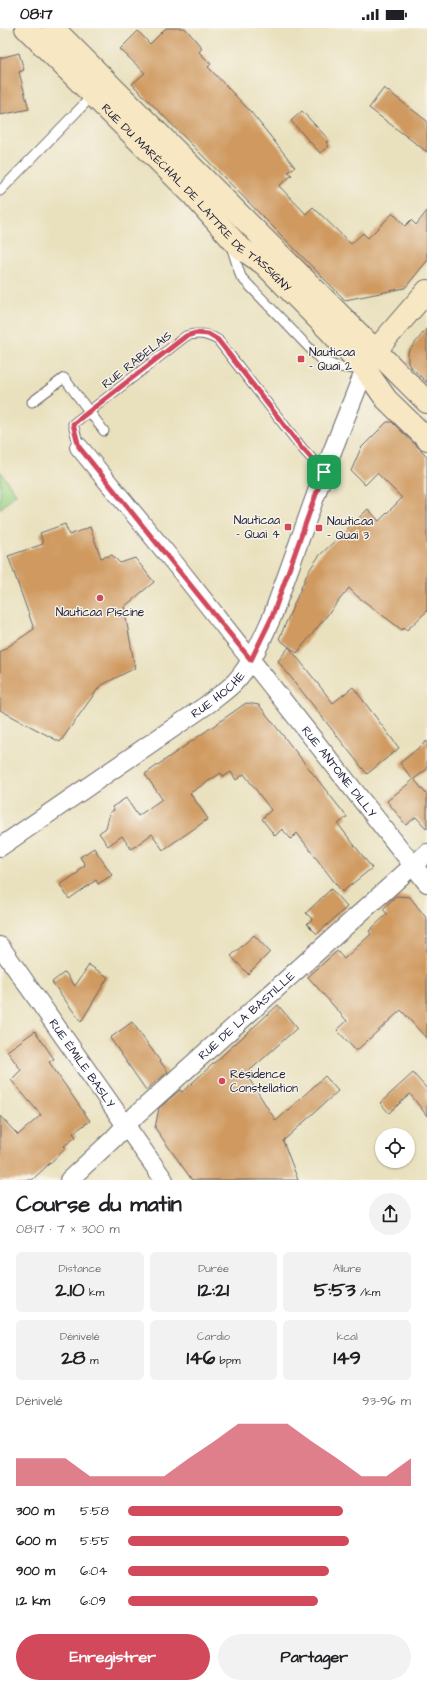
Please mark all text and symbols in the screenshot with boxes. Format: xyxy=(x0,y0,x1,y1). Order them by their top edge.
text: 08:17 xyxy=(20,4,53,25)
street label: RUE DU MARÉCHAL DE LATTRE DE TASSIGNY xyxy=(98,100,296,296)
street label: RUE RABELAIS xyxy=(98,327,176,393)
place label: Nauticaa - Quai 2 xyxy=(309,344,355,375)
marker: Nauticaa - Quai 2 xyxy=(296,354,306,364)
pin xyxy=(307,455,341,489)
icon: arrive xyxy=(313,461,335,483)
place label: Nauticaa - Quai 4 xyxy=(234,512,280,543)
place label: Nauticaa - Quai 3 xyxy=(327,513,373,544)
marker: Nauticaa - Quai 4 xyxy=(283,522,293,532)
marker: Nauticaa - Quai 3 xyxy=(314,523,324,533)
marker: Nauticaa Piscine xyxy=(95,593,105,603)
place label: Nauticaa Piscine xyxy=(56,604,145,621)
street label: RUE HOCHE xyxy=(187,668,249,722)
street label: RUE ANTOINE DILLY xyxy=(298,722,381,821)
street label: RUE DE LA BASTILLE xyxy=(194,968,298,1064)
street label: RUE ÉMILE BASLY xyxy=(45,1015,120,1111)
place label: Résidence Constellation xyxy=(230,1066,298,1097)
marker: Résidence Constellation xyxy=(217,1076,227,1086)
map controls xyxy=(375,1128,415,1168)
button: locate xyxy=(375,1128,415,1168)
text: Course du matin xyxy=(16,1189,182,1220)
button: share xyxy=(369,1193,411,1235)
text: 08:17 · 7 × 300 m xyxy=(16,1220,120,1238)
text: Distance xyxy=(58,1261,101,1276)
text: Durée xyxy=(198,1261,229,1276)
text: Allure xyxy=(333,1261,361,1276)
text: 2.10 xyxy=(55,1276,85,1304)
text: 12:21 xyxy=(198,1276,229,1304)
text: 5:53 xyxy=(314,1276,356,1304)
text: km xyxy=(85,1285,104,1300)
text: /km xyxy=(356,1285,380,1300)
text: Dénivelé xyxy=(60,1329,100,1344)
text: Cardio xyxy=(197,1329,230,1344)
text: kcal xyxy=(337,1329,358,1344)
text: 28 xyxy=(61,1344,86,1372)
text: 146 xyxy=(187,1344,215,1372)
text: 149 xyxy=(333,1344,361,1372)
text: m xyxy=(86,1353,99,1368)
text: bpm xyxy=(215,1353,240,1368)
text: Dénivelé xyxy=(16,1392,63,1410)
text: 93–96 m xyxy=(362,1392,411,1410)
text: 300 m xyxy=(16,1502,54,1520)
text: 5:58 xyxy=(80,1502,109,1520)
text: 600 m xyxy=(16,1532,56,1550)
text: 5:55 xyxy=(80,1532,110,1550)
text: 900 m xyxy=(16,1562,55,1580)
text: 6:04 xyxy=(80,1562,107,1580)
text: 1.2 km xyxy=(16,1592,50,1610)
text: 6:09 xyxy=(80,1592,106,1610)
button: Enregistrer xyxy=(16,1634,210,1680)
button: Partager xyxy=(218,1634,411,1680)

